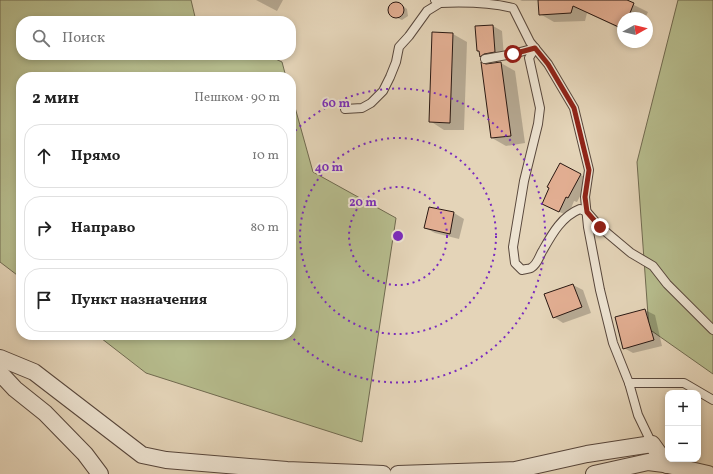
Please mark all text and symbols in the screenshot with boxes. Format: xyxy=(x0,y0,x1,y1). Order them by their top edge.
north arrow xyxy=(617,12,653,48)
search box xyxy=(16,16,296,60)
icon: search xyxy=(30,27,52,49)
text: Поиск xyxy=(62,28,105,49)
route start xyxy=(504,45,522,63)
text: 2 мин xyxy=(32,87,79,110)
text: Пешком · 90 m xyxy=(194,89,280,107)
text: 60 m xyxy=(322,96,350,112)
icon: ahead xyxy=(33,145,55,167)
text: Прямо xyxy=(71,146,120,167)
text: 10 m xyxy=(252,147,279,165)
text: 40 m xyxy=(315,160,344,176)
text: 20 m xyxy=(349,195,377,211)
icon: right xyxy=(33,217,55,239)
text: Направо xyxy=(71,218,135,239)
route end xyxy=(591,218,609,236)
text: 80 m xyxy=(250,219,279,237)
centre of rings xyxy=(391,229,405,243)
icon: arrive xyxy=(33,289,55,311)
text: Пункт назначения xyxy=(71,290,207,311)
map controls xyxy=(665,390,701,462)
button: + xyxy=(665,390,701,426)
button: − xyxy=(665,426,701,462)

